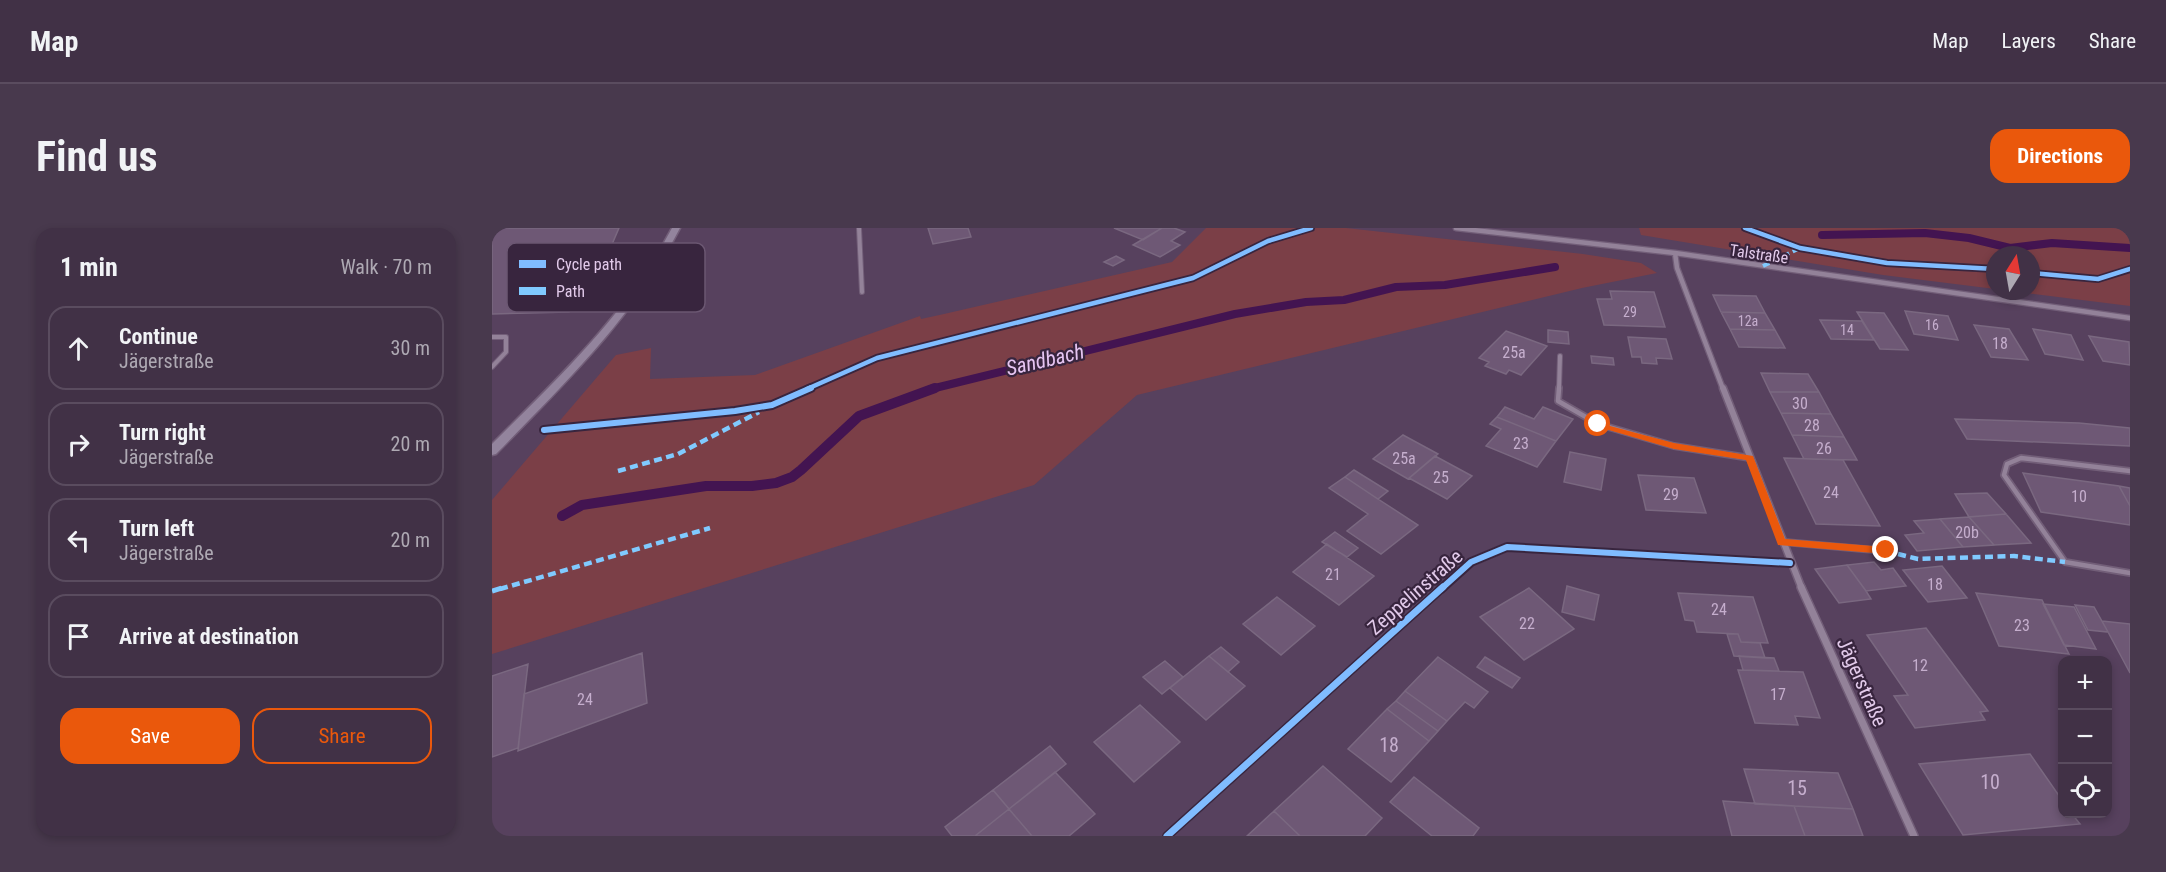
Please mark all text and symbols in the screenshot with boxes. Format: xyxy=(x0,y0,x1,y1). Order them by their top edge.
text: Map xyxy=(30,25,78,58)
text: Map xyxy=(1932,29,1969,53)
text: Layers xyxy=(2002,29,2056,53)
text: Share xyxy=(2089,29,2136,53)
button: Directions xyxy=(1990,129,2130,183)
text: Find us xyxy=(36,132,157,181)
street label: Talstraße xyxy=(1729,240,1789,268)
legend xyxy=(507,243,705,312)
north arrow xyxy=(1986,246,2040,300)
text: 1 min xyxy=(60,252,118,282)
text: Walk · 70 m xyxy=(340,255,432,279)
text: Cycle path xyxy=(556,255,622,274)
text: Path xyxy=(556,282,585,301)
house number: 29 xyxy=(1623,304,1637,320)
house number: 12a xyxy=(1738,313,1758,329)
house number: 16 xyxy=(1925,317,1939,333)
house number: 14 xyxy=(1840,322,1854,338)
text: Continue xyxy=(119,324,198,349)
icon: ahead xyxy=(62,332,95,365)
house number: 18 xyxy=(1992,334,2008,353)
text: 30 m xyxy=(391,336,430,360)
water label: Sandbach xyxy=(1004,339,1086,381)
house number: 25a xyxy=(1502,343,1526,362)
text: Jägerstraße xyxy=(119,349,214,373)
house number: 30 xyxy=(1792,394,1808,413)
route start xyxy=(1584,410,1610,436)
house number: 28 xyxy=(1804,416,1820,435)
text: Turn right xyxy=(119,420,206,445)
icon: right xyxy=(62,428,95,461)
text: 20 m xyxy=(391,432,430,456)
house number: 23 xyxy=(1513,434,1529,453)
house number: 26 xyxy=(1816,439,1832,458)
text: Jägerstraße xyxy=(119,445,214,469)
house number: 25a xyxy=(1392,449,1416,468)
house number: 25 xyxy=(1433,468,1449,487)
house number: 24 xyxy=(1823,483,1839,502)
house number: 29 xyxy=(1663,485,1679,504)
house number: 10 xyxy=(2071,487,2087,506)
text: Turn left xyxy=(119,516,194,541)
house number: 20b xyxy=(1955,523,1979,542)
icon: left xyxy=(62,524,95,557)
text: 20 m xyxy=(391,528,430,552)
route end xyxy=(1872,536,1898,562)
text: Jägerstraße xyxy=(119,541,214,565)
street label: Zeppelinstraße xyxy=(1363,544,1467,640)
house number: 21 xyxy=(1325,565,1341,584)
house number: 18 xyxy=(1927,575,1943,594)
house number: 24 xyxy=(1711,600,1727,619)
house number: 22 xyxy=(1519,614,1535,633)
house number: 23 xyxy=(2014,616,2030,635)
icon: arrive xyxy=(62,620,95,653)
text: Arrive at destination xyxy=(119,624,299,649)
street label: Jägerstraße xyxy=(1832,634,1892,730)
house number: 12 xyxy=(1912,656,1928,675)
map controls xyxy=(2058,656,2112,818)
button: + xyxy=(2058,656,2112,710)
house number: 17 xyxy=(1770,685,1786,704)
house number: 24 xyxy=(577,690,593,709)
button: Save xyxy=(60,708,240,764)
button: Share xyxy=(252,708,432,764)
button: − xyxy=(2058,710,2112,764)
house number: 18 xyxy=(1379,733,1399,757)
button: locate xyxy=(2058,764,2112,818)
house number: 10 xyxy=(1980,770,2000,794)
house number: 15 xyxy=(1787,776,1807,800)

